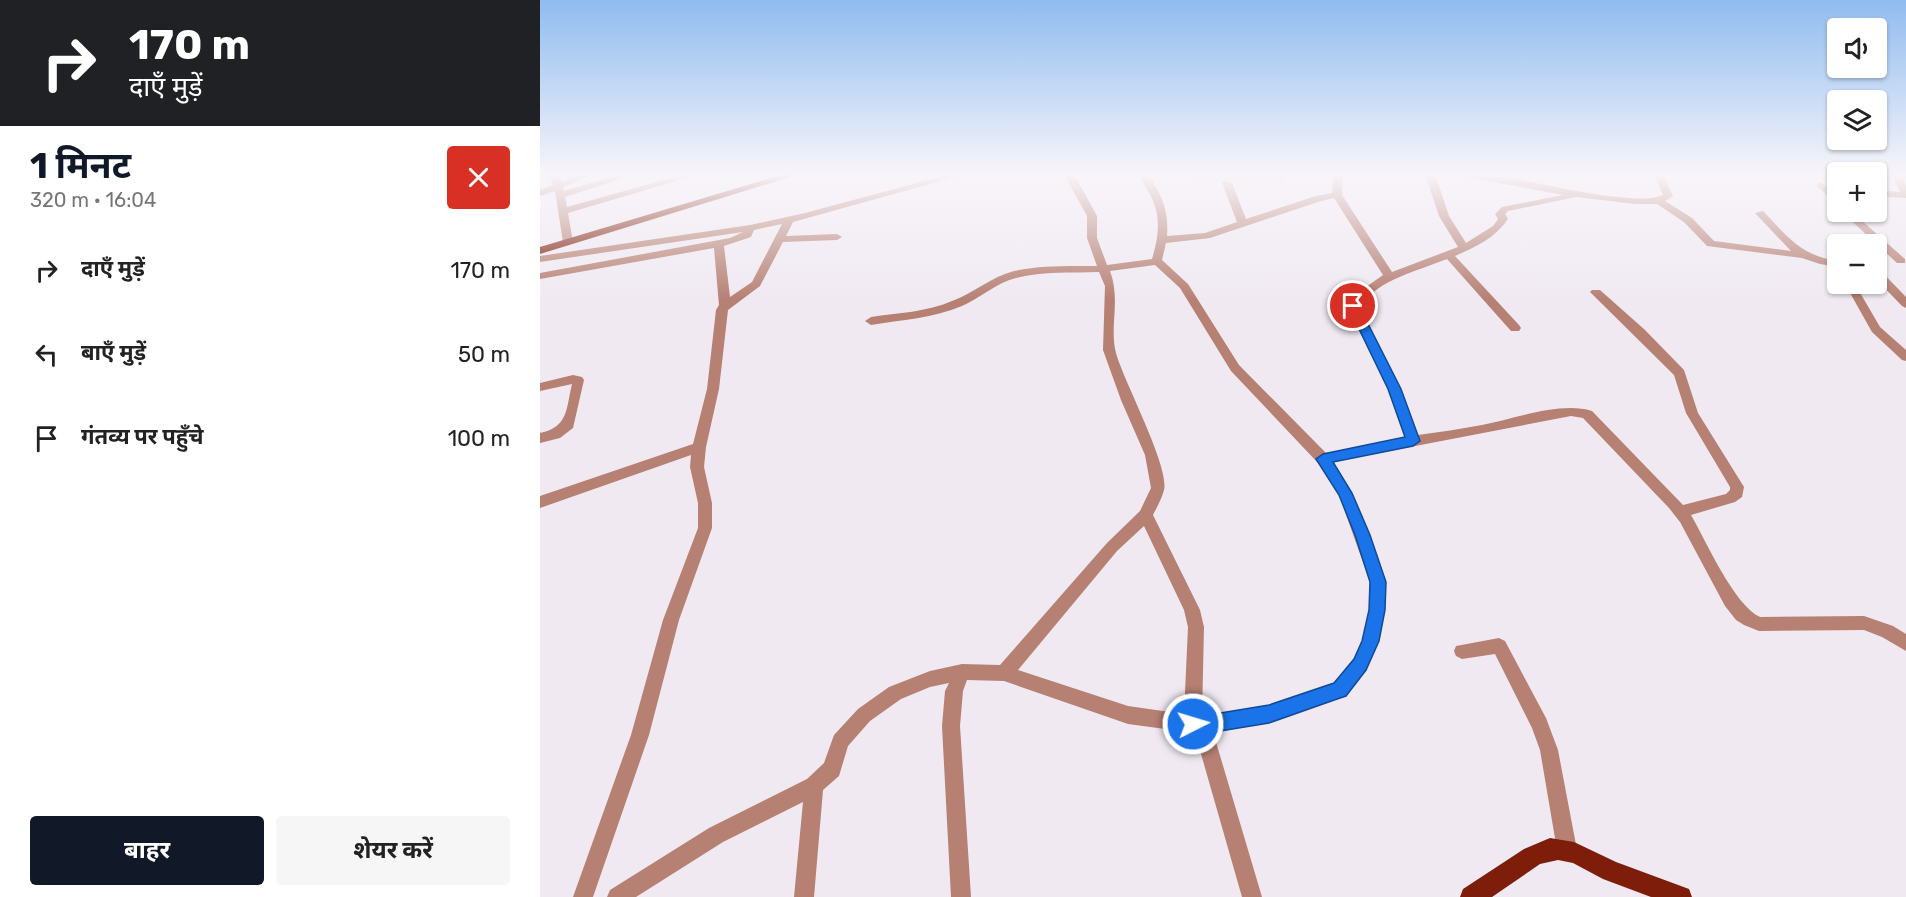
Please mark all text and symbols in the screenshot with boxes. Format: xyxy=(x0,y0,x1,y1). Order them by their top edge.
map controls xyxy=(1827,18,1887,294)
button: sound xyxy=(1827,18,1887,78)
text: 170 m xyxy=(129,20,250,70)
icon: right xyxy=(30,24,108,102)
text: दाएँ मुड़ें xyxy=(129,71,202,103)
button: layers xyxy=(1827,90,1887,150)
text: 1 मिनट xyxy=(30,144,131,187)
button: close xyxy=(447,146,510,209)
button: + xyxy=(1827,162,1887,222)
text: 320 m · 16:04 xyxy=(30,188,156,212)
button: − xyxy=(1827,234,1887,294)
icon: right xyxy=(30,254,63,287)
text: दाएँ मुड़ें xyxy=(81,255,145,282)
text: 170 m xyxy=(450,257,510,284)
pin xyxy=(1327,280,1378,331)
icon: arrive xyxy=(1336,289,1369,322)
icon: left xyxy=(30,338,63,371)
text: बाएँ मुड़ें xyxy=(81,339,146,366)
text: 50 m xyxy=(458,341,510,368)
icon: arrive xyxy=(30,422,63,455)
text: गंतव्य पर पहुँचे xyxy=(81,423,203,450)
text: 100 m xyxy=(448,425,510,452)
position arrow xyxy=(1161,692,1225,756)
button: बाहर xyxy=(30,816,264,885)
button: शेयर करें xyxy=(276,816,510,885)

